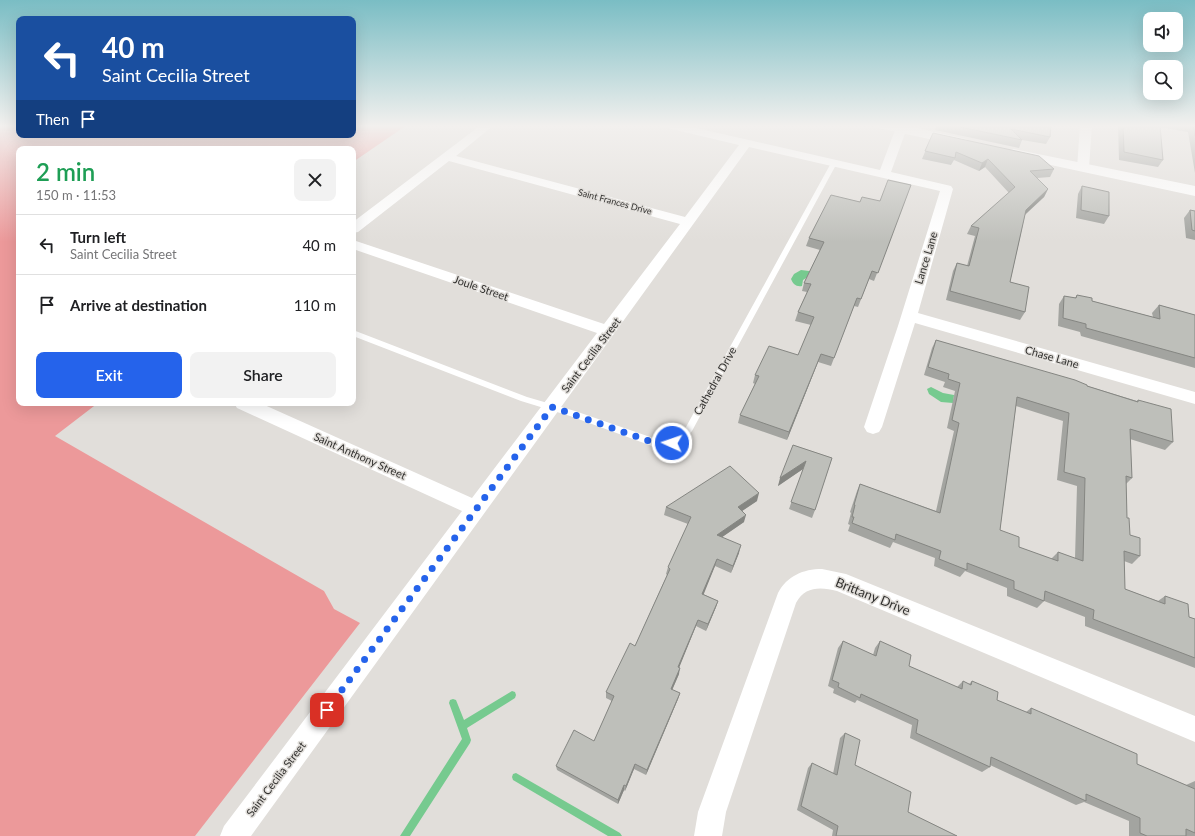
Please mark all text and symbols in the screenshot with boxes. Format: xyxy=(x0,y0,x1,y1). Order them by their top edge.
map controls xyxy=(1143,12,1183,100)
button: sound xyxy=(1143,12,1183,52)
text: 40 m xyxy=(102,30,165,64)
icon: left xyxy=(36,32,88,84)
button: search xyxy=(1143,60,1183,100)
text: Saint Cecilia Street xyxy=(102,64,250,86)
icon: arrive xyxy=(77,108,99,130)
text: Then xyxy=(36,110,69,128)
text: 2 min xyxy=(36,157,95,186)
button: close xyxy=(294,159,336,201)
street label: Saint Frances Drive xyxy=(577,186,653,217)
text: 150 m · 11:53 xyxy=(36,187,116,203)
text: Turn left xyxy=(70,228,126,246)
street label: Lance Lane xyxy=(911,230,940,286)
icon: left xyxy=(36,234,58,256)
text: 40 m xyxy=(302,236,336,254)
text: Saint Cecilia Street xyxy=(70,246,177,262)
street label: Joule Street xyxy=(452,272,510,303)
icon: arrive xyxy=(36,294,58,316)
text: Arrive at destination xyxy=(70,296,207,314)
text: 110 m xyxy=(294,296,336,314)
street label: Saint Cecilia Street xyxy=(558,315,623,395)
street label: Chase Lane xyxy=(1024,343,1081,370)
street label: Cathedral Drive xyxy=(690,344,739,417)
button: Exit xyxy=(36,352,182,398)
button: Share xyxy=(190,352,336,398)
position arrow xyxy=(651,422,693,464)
street label: Saint Anthony Street xyxy=(312,429,408,482)
street label: Brittany Drive xyxy=(833,574,913,618)
pin xyxy=(310,693,344,727)
icon: arrive xyxy=(316,699,338,721)
street label: Saint Cecilia Street xyxy=(243,739,308,819)

